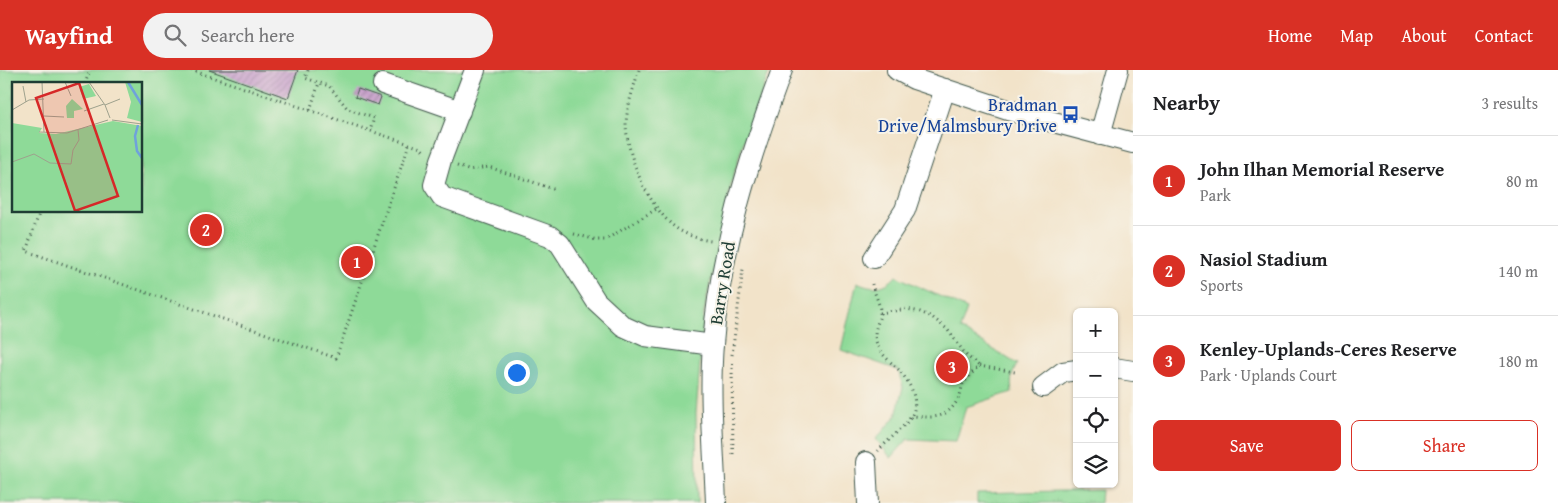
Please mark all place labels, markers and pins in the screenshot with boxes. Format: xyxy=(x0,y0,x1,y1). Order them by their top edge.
place label: Bradman Drive/Malmsbury Drive xyxy=(878,91,1057,139)
bus stop icon: Bradman Drive/Malmsbury Drive xyxy=(1061,104,1081,124)
pin: 2 xyxy=(190,211,222,249)
pin: 1 xyxy=(341,243,373,281)
pin: 3 xyxy=(936,348,968,386)

